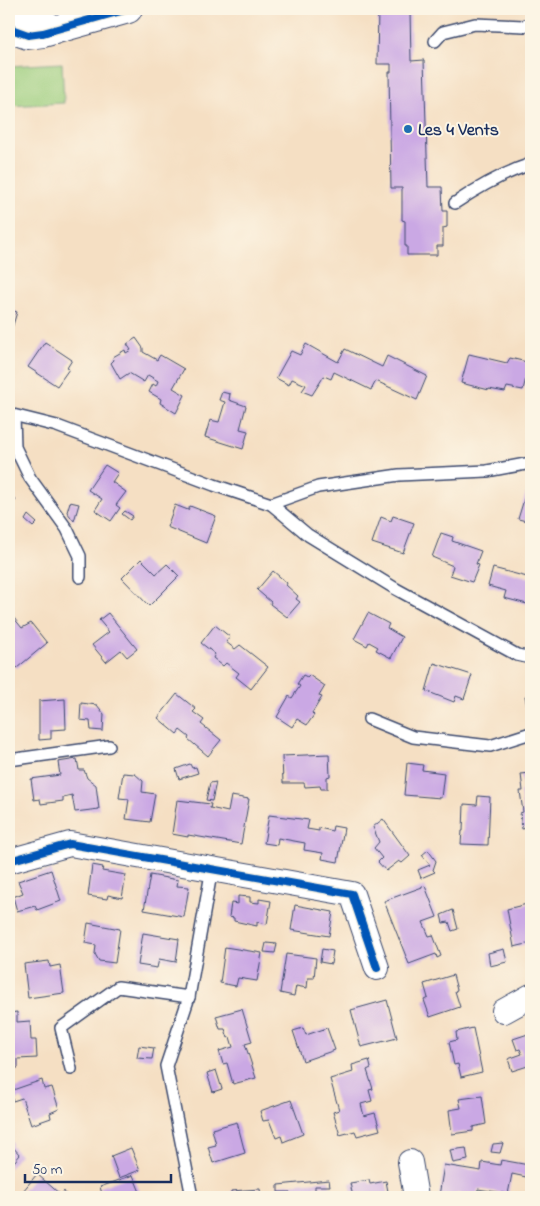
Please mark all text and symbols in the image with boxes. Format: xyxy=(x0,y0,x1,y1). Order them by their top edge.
place label: Les 4 Vents xyxy=(418,118,499,144)
marker: Les 4 Vents xyxy=(402,123,414,135)
scale bar xyxy=(25,1151,171,1183)
text: 50 m xyxy=(32,1159,63,1181)

